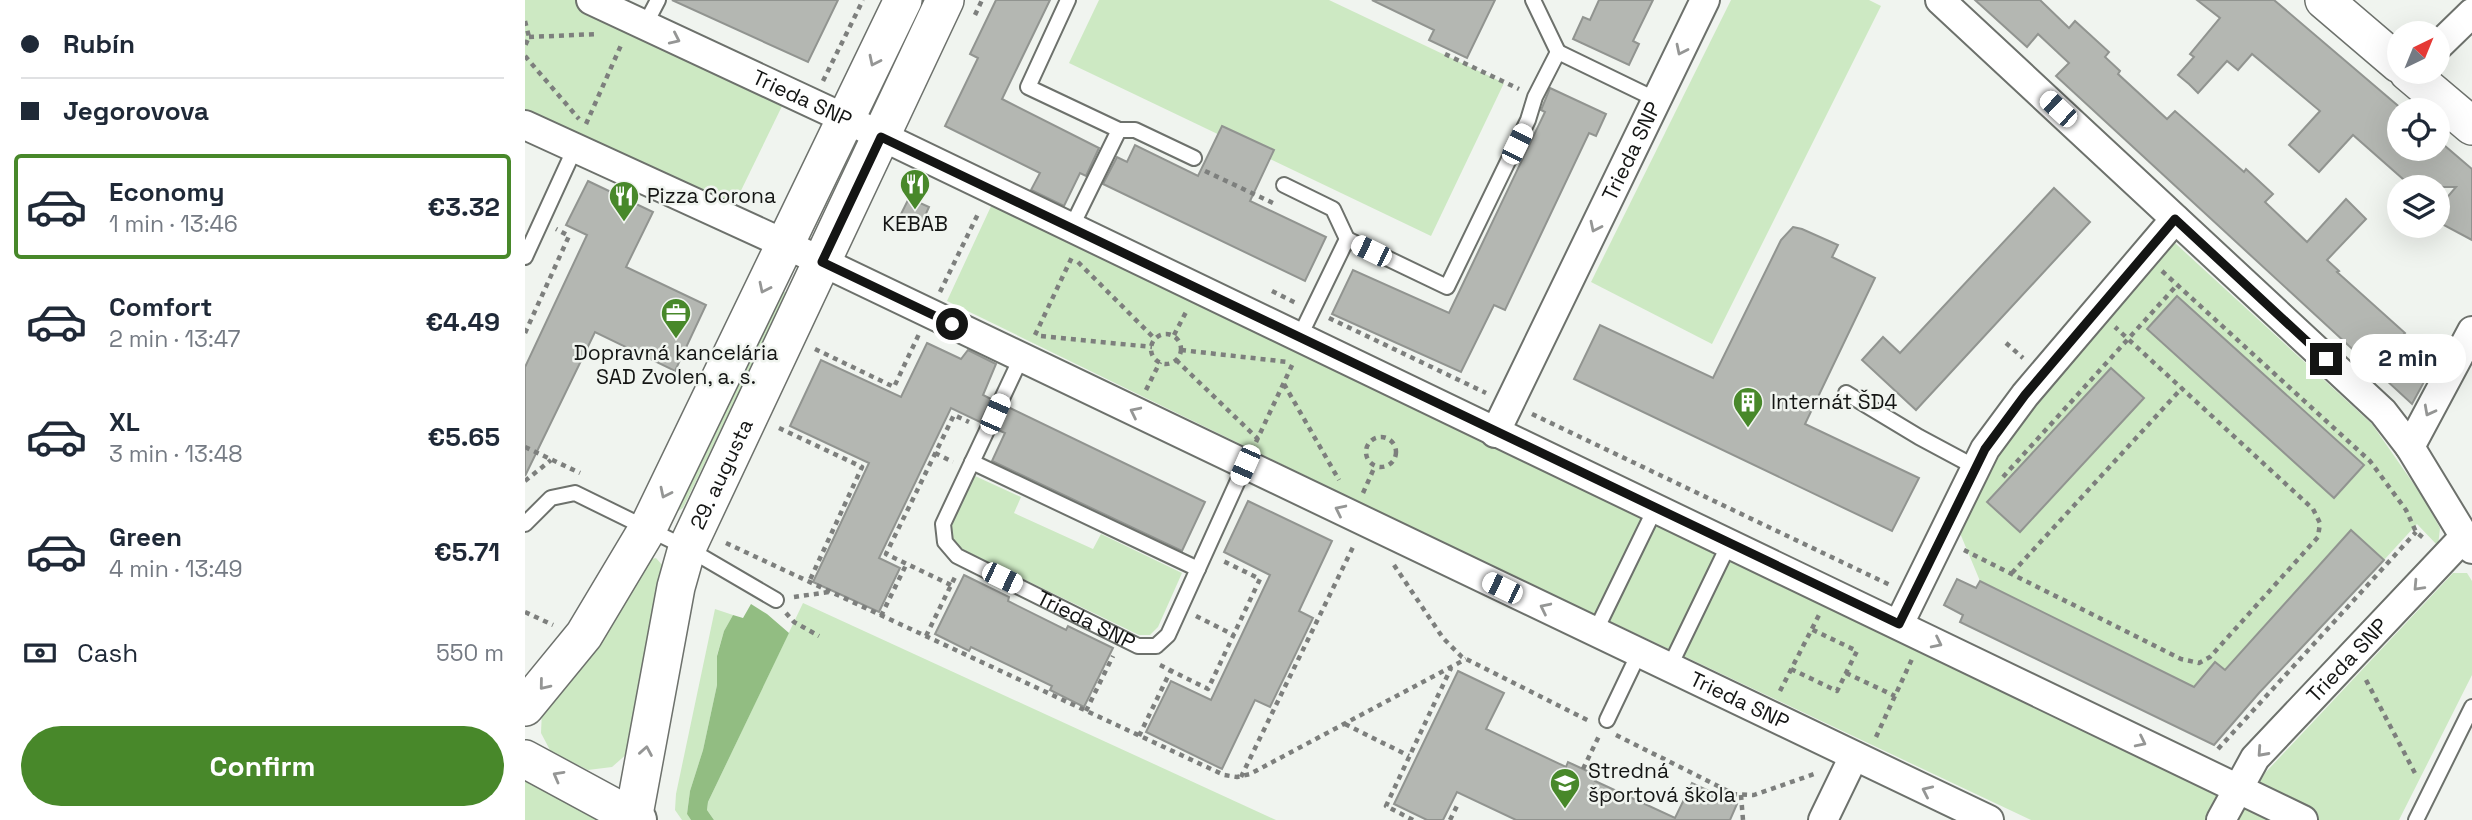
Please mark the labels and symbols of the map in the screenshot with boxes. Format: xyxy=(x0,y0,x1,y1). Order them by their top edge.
north arrow xyxy=(2387,21,2450,84)
one-way arrow xyxy=(668,31,680,45)
one-way arrow xyxy=(1675,43,1689,55)
one-way arrow xyxy=(868,54,882,66)
street label: Trieda SNP xyxy=(748,63,856,133)
car xyxy=(2036,87,2081,131)
street label: Trieda SNP xyxy=(1596,97,1667,205)
car xyxy=(1499,121,1536,167)
restaurant icon: KEBAB xyxy=(898,167,932,211)
restaurant icon: Pizza Corona xyxy=(607,179,641,223)
place label: Pizza Corona xyxy=(647,182,776,209)
place label: KEBAB xyxy=(882,210,948,237)
one-way arrow xyxy=(1589,220,1603,232)
car xyxy=(1348,232,1395,270)
one-way arrow xyxy=(758,281,772,293)
office icon: Dopravná kancelária SAD Zvolen, a. s. xyxy=(659,296,693,340)
route start xyxy=(936,308,968,340)
callout: 2 min xyxy=(2351,334,2466,384)
place label: Dopravná kancelária SAD Zvolen, a. s. xyxy=(574,339,778,390)
route end xyxy=(2310,343,2342,375)
building icon: Internát ŠD4 xyxy=(1731,385,1765,429)
place label: Internát ŠD4 xyxy=(1771,388,1898,415)
car xyxy=(977,391,1014,437)
one-way arrow xyxy=(2424,404,2437,416)
one-way arrow xyxy=(1130,406,1142,420)
street label: 29. augusta xyxy=(684,414,759,534)
car xyxy=(1227,442,1264,488)
one-way arrow xyxy=(659,486,673,498)
one-way arrow xyxy=(1335,504,1347,518)
car xyxy=(979,559,1026,597)
car xyxy=(1479,569,1526,607)
one-way arrow xyxy=(2413,578,2426,591)
street label: Trieda SNP xyxy=(1032,584,1140,656)
one-way arrow xyxy=(1540,602,1552,616)
street label: Trieda SNP xyxy=(2300,612,2393,708)
one-way arrow xyxy=(1930,634,1942,648)
street label: Trieda SNP xyxy=(1686,665,1794,735)
one-way arrow xyxy=(539,677,552,689)
one-way arrow xyxy=(2134,734,2146,748)
one-way arrow xyxy=(2258,743,2270,756)
one-way arrow xyxy=(638,745,653,757)
place label: Stredná športová škola xyxy=(1588,757,1736,808)
school or university icon: Stredná športová škola xyxy=(1548,766,1582,810)
one-way arrow xyxy=(553,771,565,785)
one-way arrow xyxy=(1922,785,1934,799)

